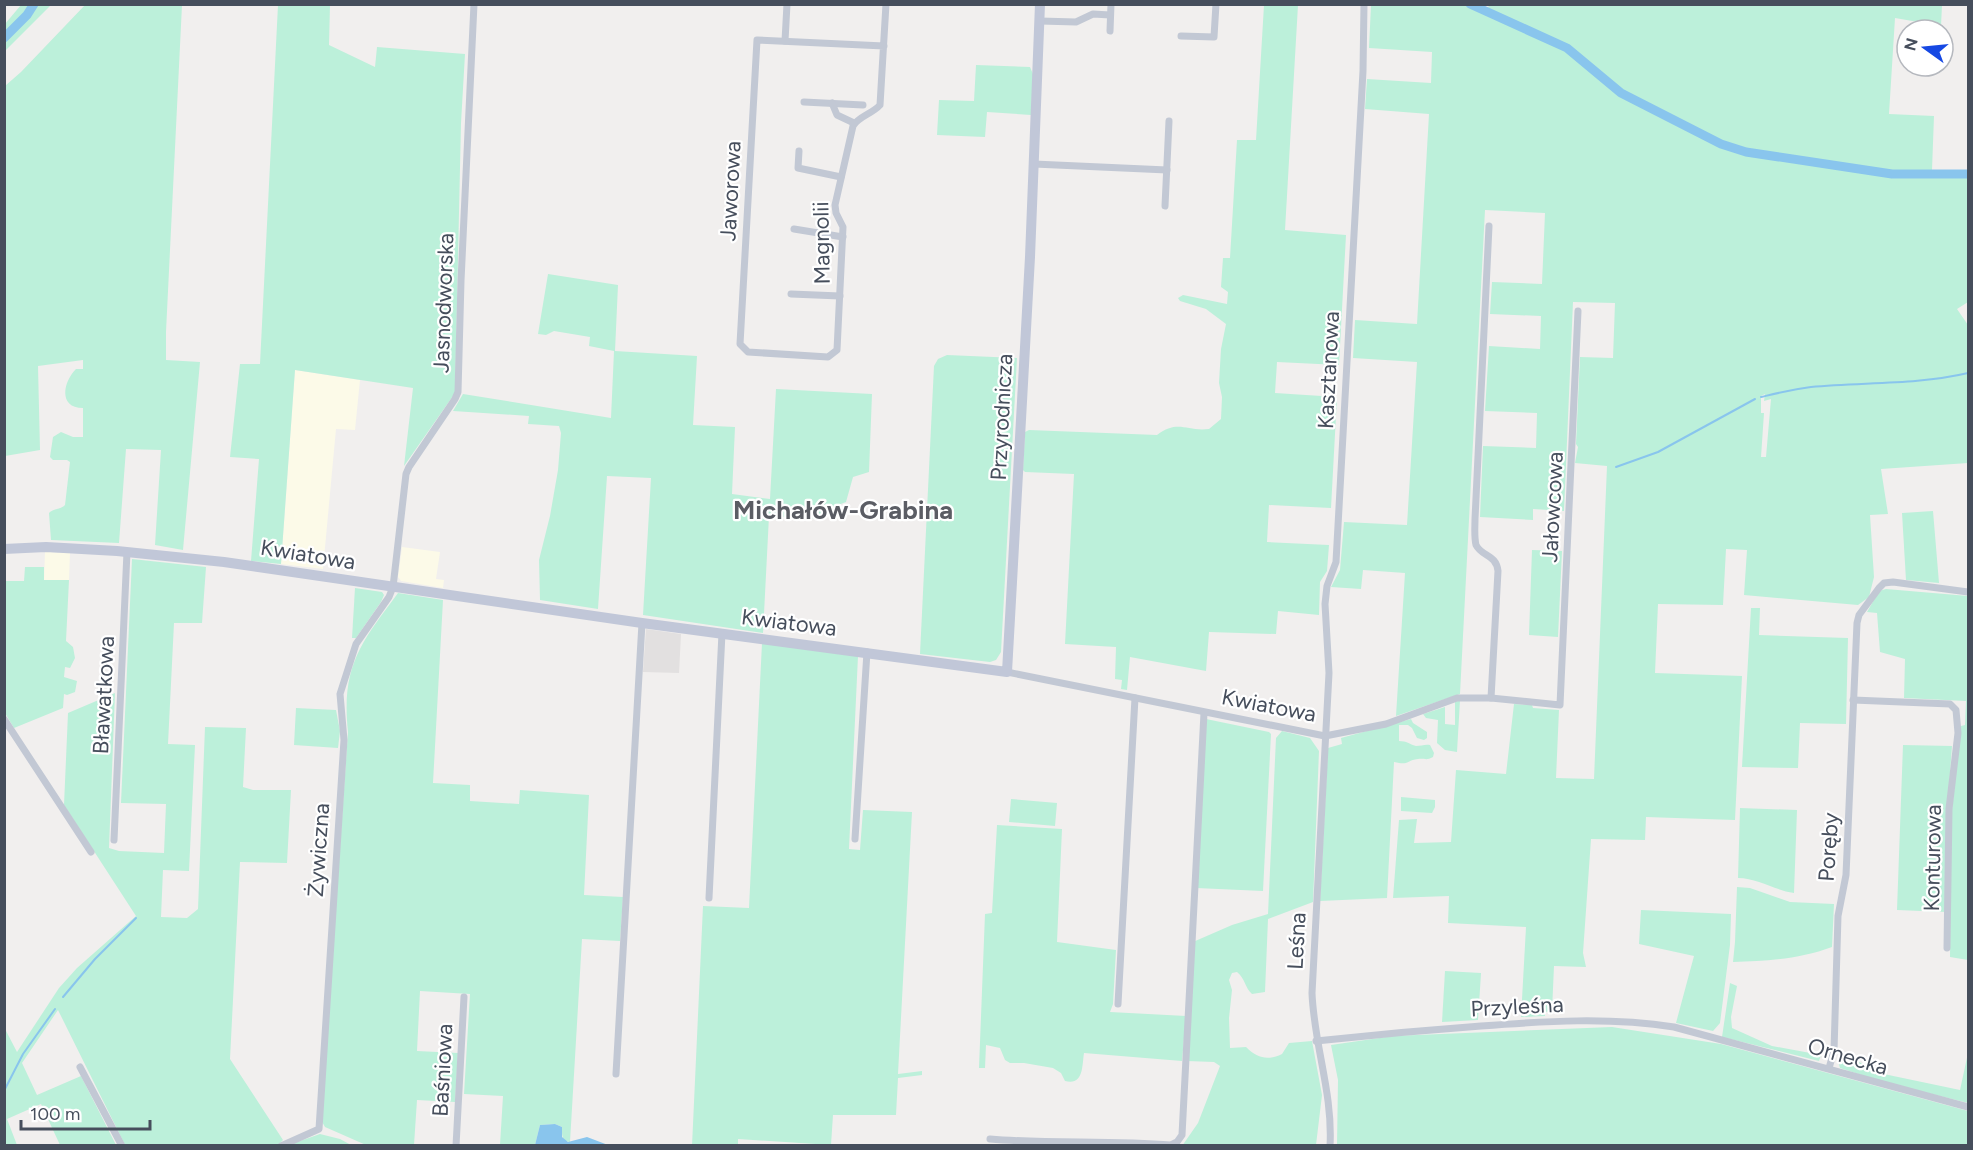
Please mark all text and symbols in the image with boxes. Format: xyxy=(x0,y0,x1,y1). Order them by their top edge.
north arrow xyxy=(1895,18,1955,78)
text: N xyxy=(1900,36,1922,53)
street label: Jaworowa xyxy=(714,140,747,242)
street label: Magnolii xyxy=(807,201,836,285)
street label: Jasnodworska xyxy=(428,233,459,373)
street label: Kasztanowa xyxy=(1312,310,1345,430)
street label: Przyrodnicza xyxy=(985,353,1018,481)
street label: Jałowcowa xyxy=(1536,451,1569,563)
district label: Michałów-Grabina xyxy=(733,494,953,526)
street label: Kwiatowa xyxy=(259,534,357,575)
street label: Kwiatowa xyxy=(740,603,838,642)
street label: Bławatkowa xyxy=(87,635,120,755)
street label: Kwiatowa xyxy=(1219,683,1318,728)
street label: Żywiczna xyxy=(302,802,335,898)
street label: Konturowa xyxy=(1918,804,1947,912)
street label: Poręby xyxy=(1813,811,1844,882)
street label: Leśna xyxy=(1282,912,1311,970)
street label: Przyleśna xyxy=(1470,991,1564,1022)
street label: Baśniowa xyxy=(427,1023,458,1117)
street label: Ornecka xyxy=(1805,1032,1891,1081)
scale bar xyxy=(21,1093,150,1131)
text: 100 m xyxy=(30,1103,80,1125)

